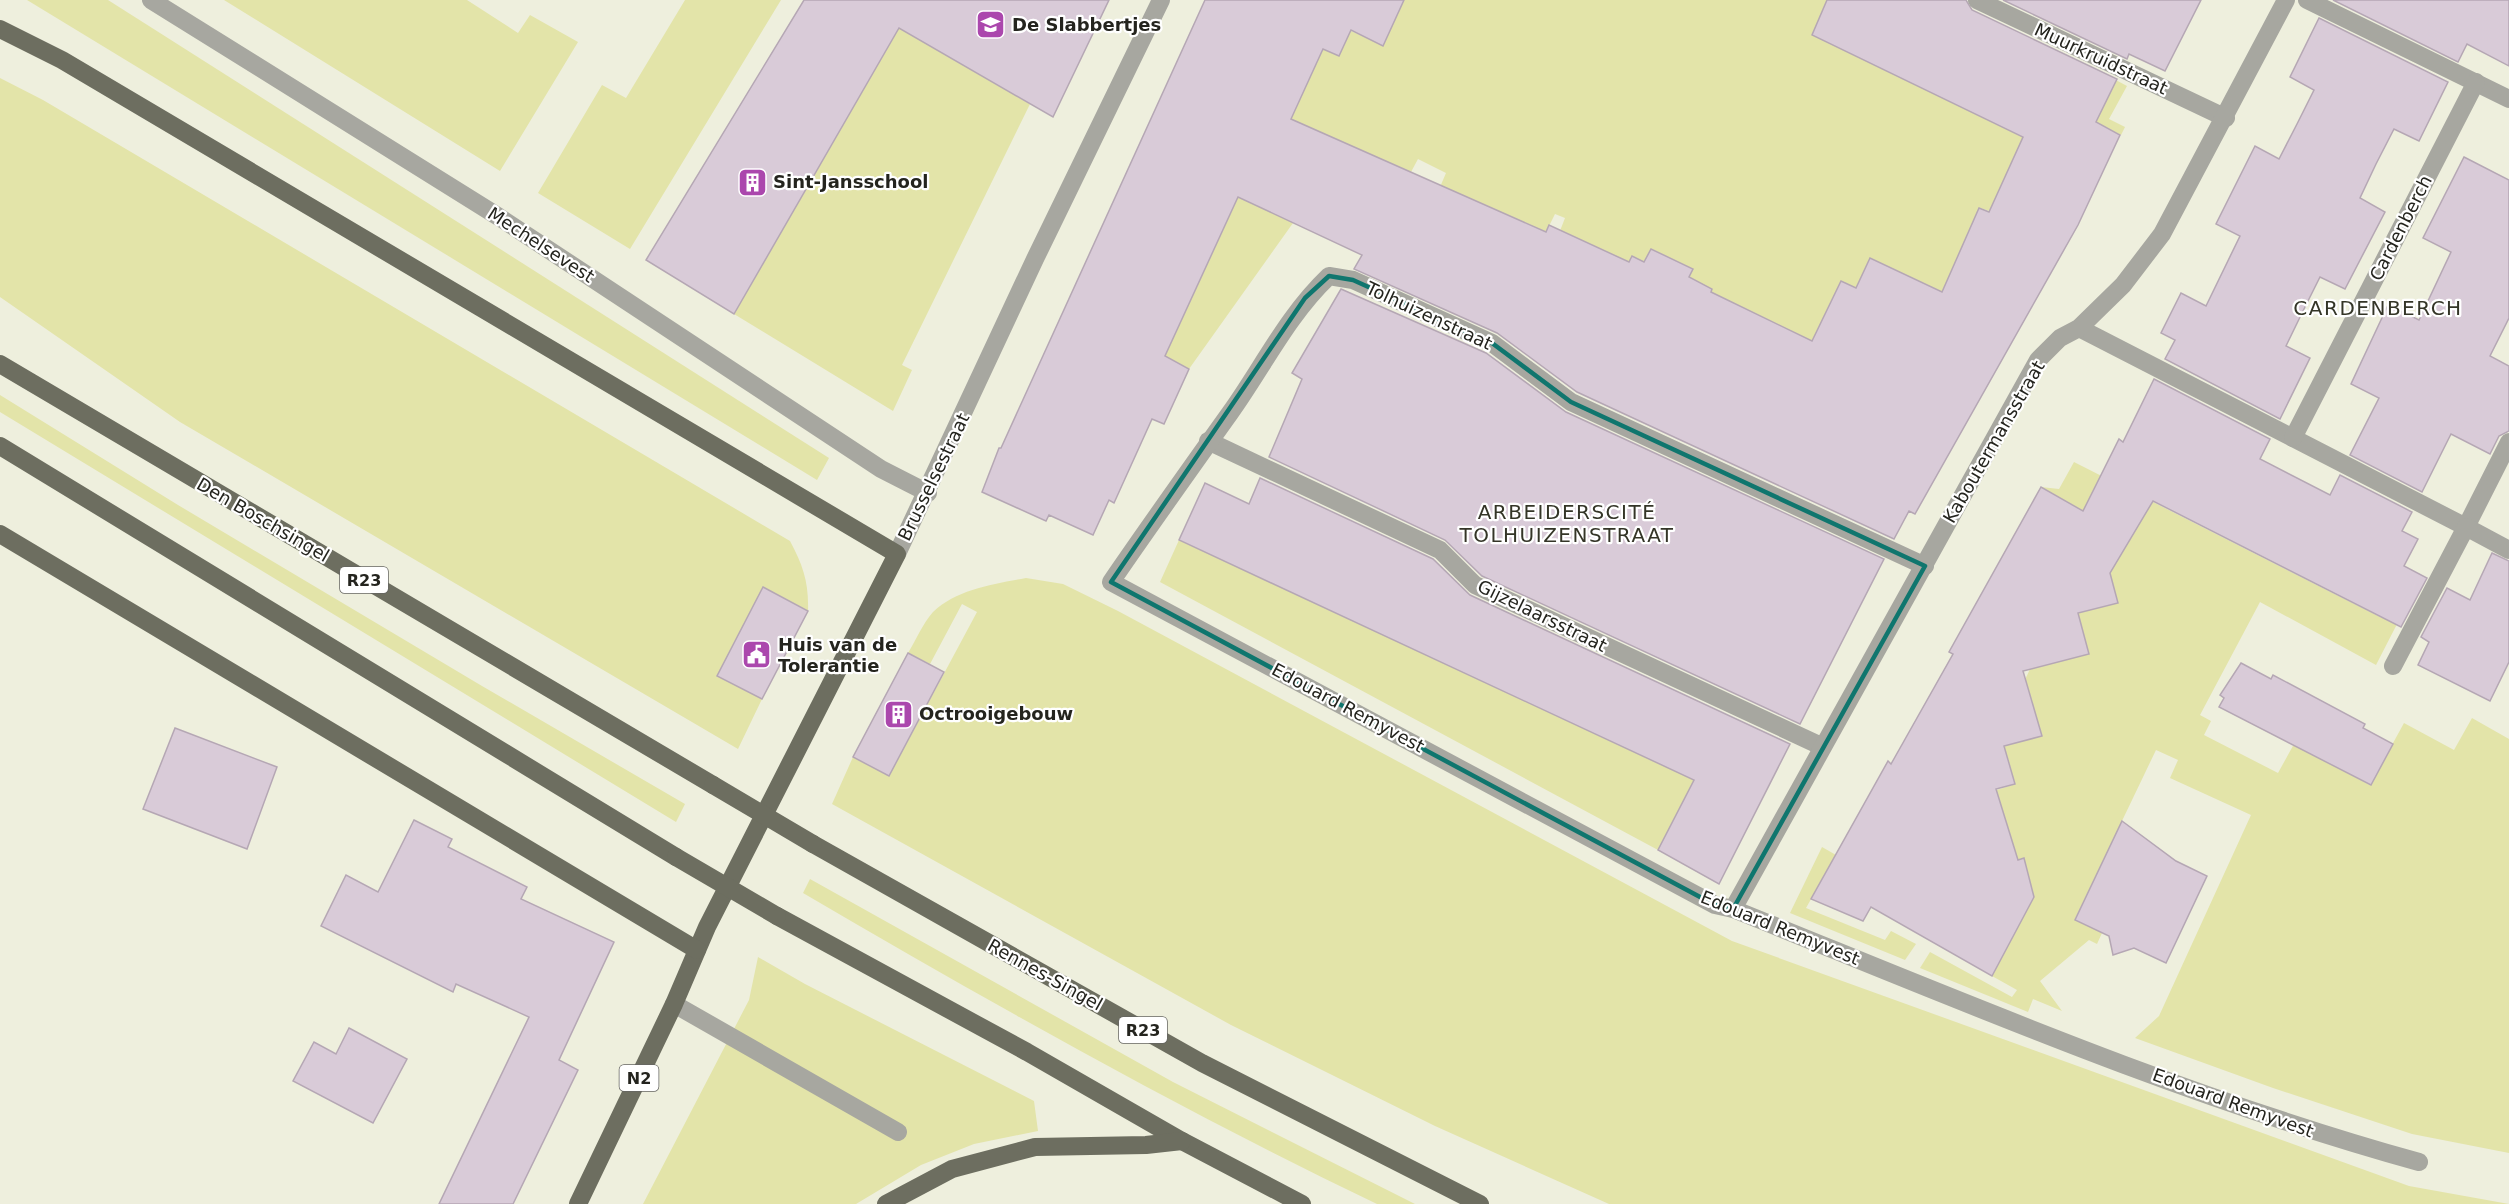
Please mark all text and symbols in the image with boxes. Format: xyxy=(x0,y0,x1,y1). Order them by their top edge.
school or university icon: De Slabbertjes xyxy=(975,9,1007,41)
place label: De Slabbertjes xyxy=(1012,14,1161,35)
street label: Muurkruidstraat xyxy=(2031,19,2171,99)
building icon: Sint-Jansschool xyxy=(736,166,768,198)
place label: Sint-Jansschool xyxy=(773,171,929,192)
street label: Cardenberch xyxy=(2365,172,2436,284)
street label: Mechelsevest xyxy=(484,202,598,287)
street label: Tolhuizenstraat xyxy=(1362,277,1496,354)
district label: CARDENBERCH xyxy=(2293,296,2463,320)
street label: Kaboutermansstraat xyxy=(1939,357,2049,527)
street label: Brusselsestraat xyxy=(894,410,974,544)
street label: Den Boschsingel xyxy=(193,473,333,566)
district label: ARBEIDERSCITÉ TOLHUIZENSTRAAT xyxy=(1458,500,1675,547)
road number: R23 xyxy=(340,567,388,593)
street label: Gijzelaarsstraat xyxy=(1474,575,1610,656)
place label: Huis van de Tolerantie xyxy=(778,634,897,676)
public building icon: Huis van de Tolerantie xyxy=(741,639,773,671)
street label: Edouard Remyvest xyxy=(1268,658,1428,757)
building icon: Octrooigebouw xyxy=(882,698,914,730)
place label: Octrooigebouw xyxy=(919,703,1073,724)
street label: Edouard Remyvest xyxy=(1698,886,1863,969)
street label: Rennes-Singel xyxy=(984,934,1106,1015)
road number: R23 xyxy=(1119,1017,1167,1043)
street label: Edouard Remyvest xyxy=(2150,1064,2316,1141)
road number: N2 xyxy=(620,1065,658,1091)

